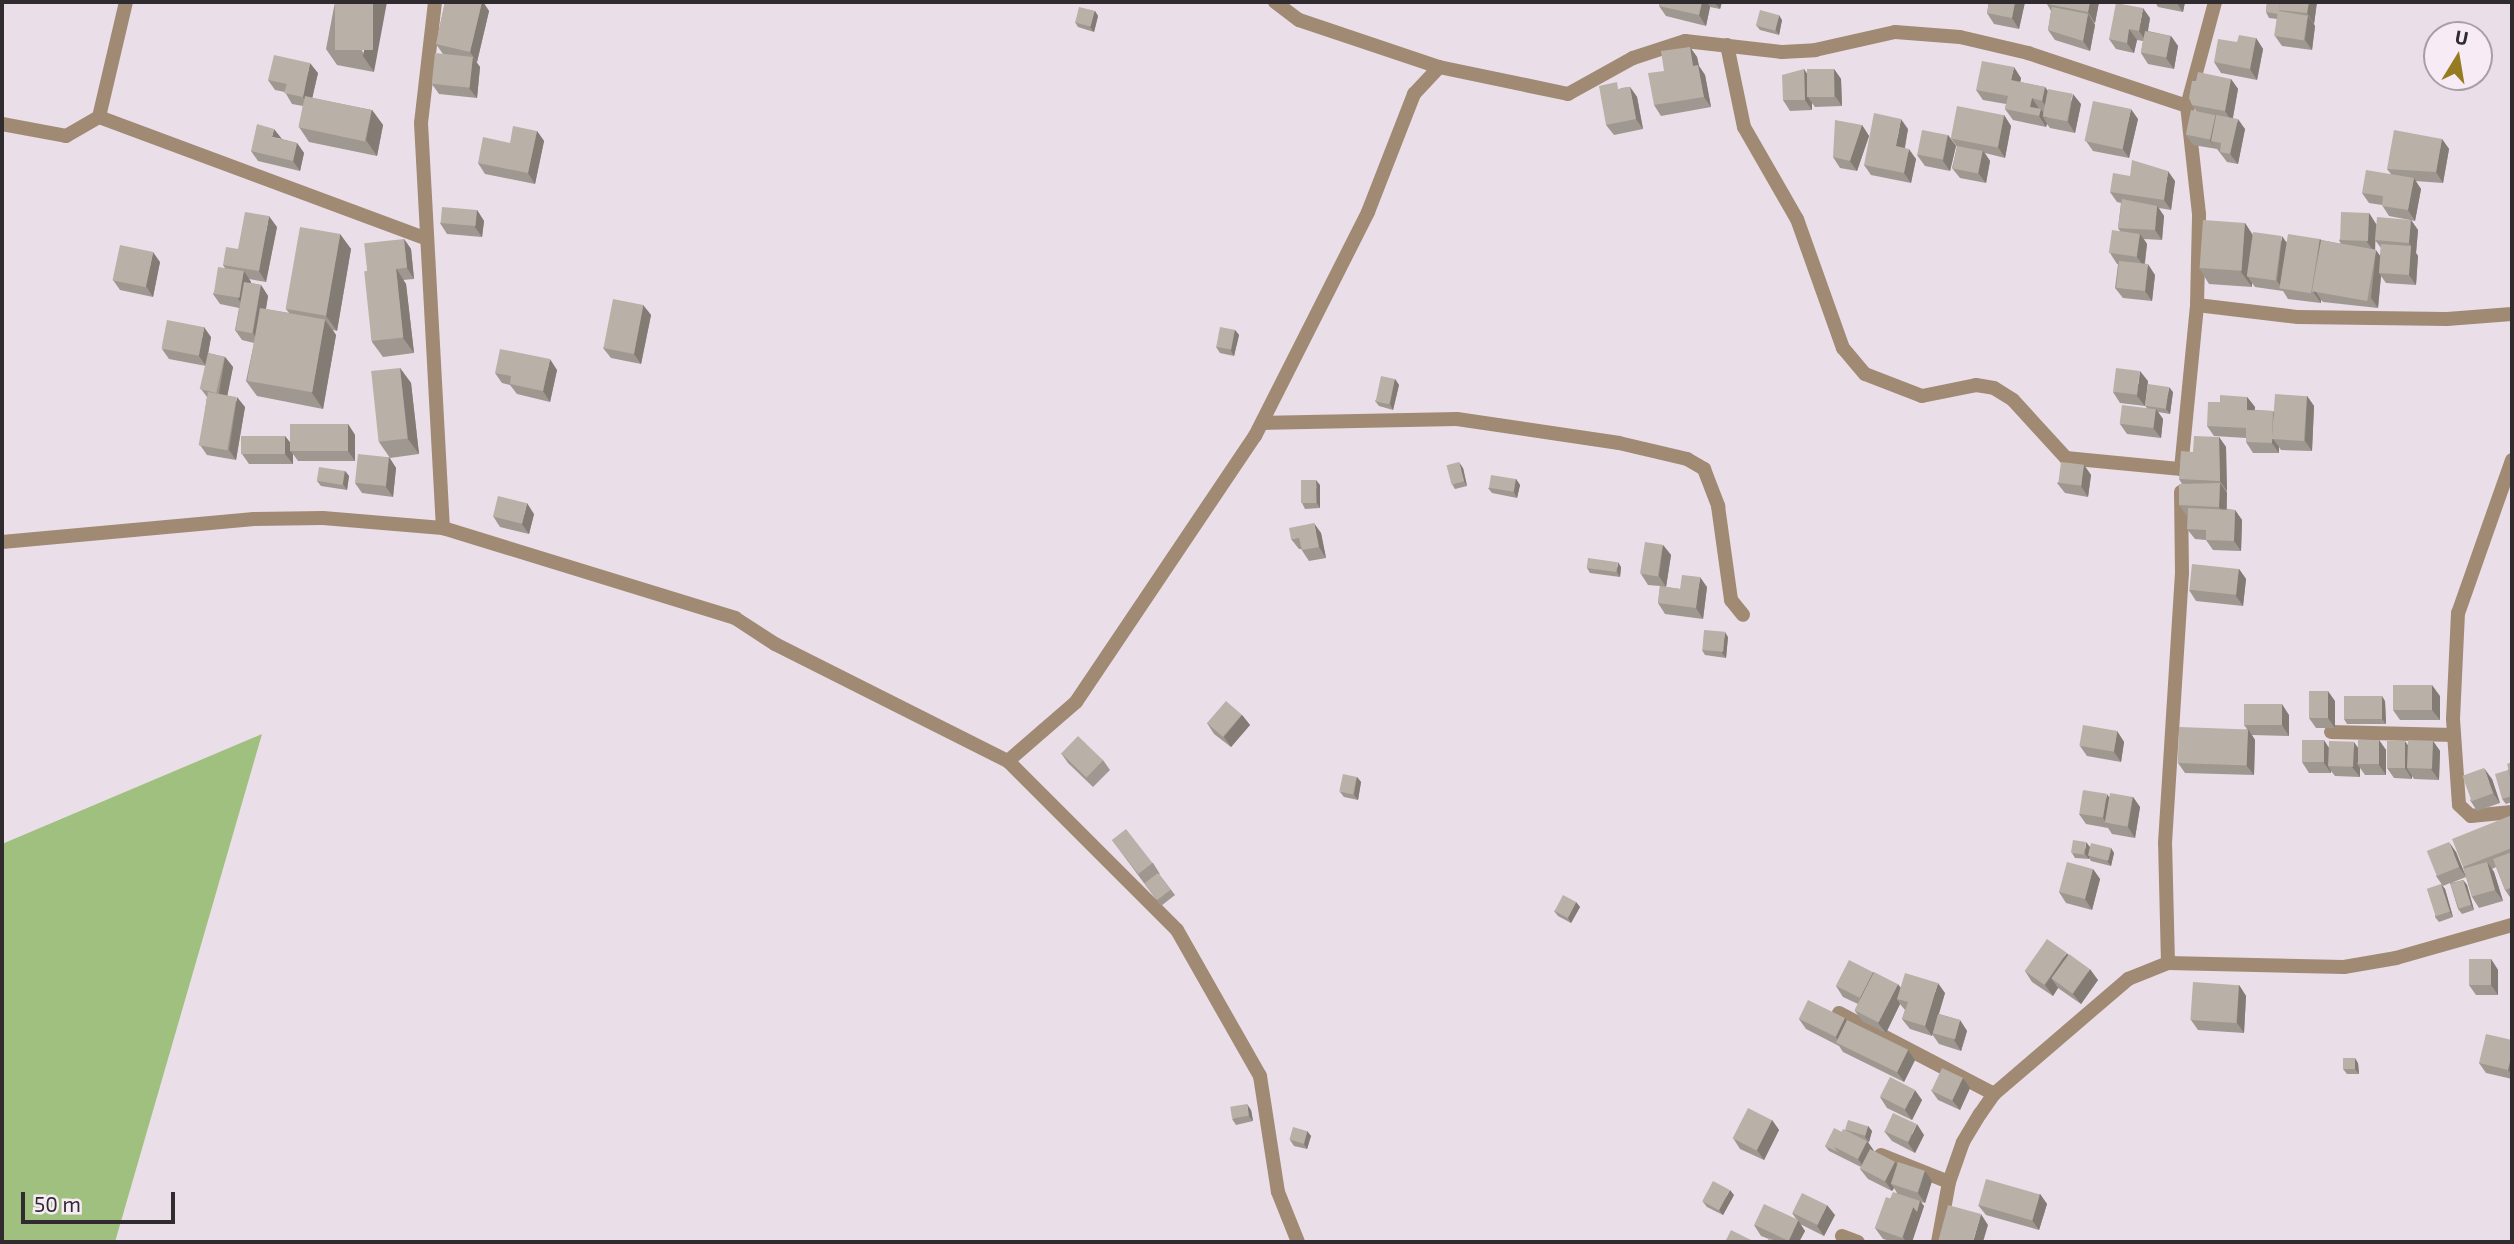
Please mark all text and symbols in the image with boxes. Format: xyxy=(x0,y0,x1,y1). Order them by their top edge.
north arrow xyxy=(2423,21,2493,91)
text: U xyxy=(2453,24,2470,49)
scale bar xyxy=(24,1178,178,1222)
text: 50 m xyxy=(34,1191,81,1216)

